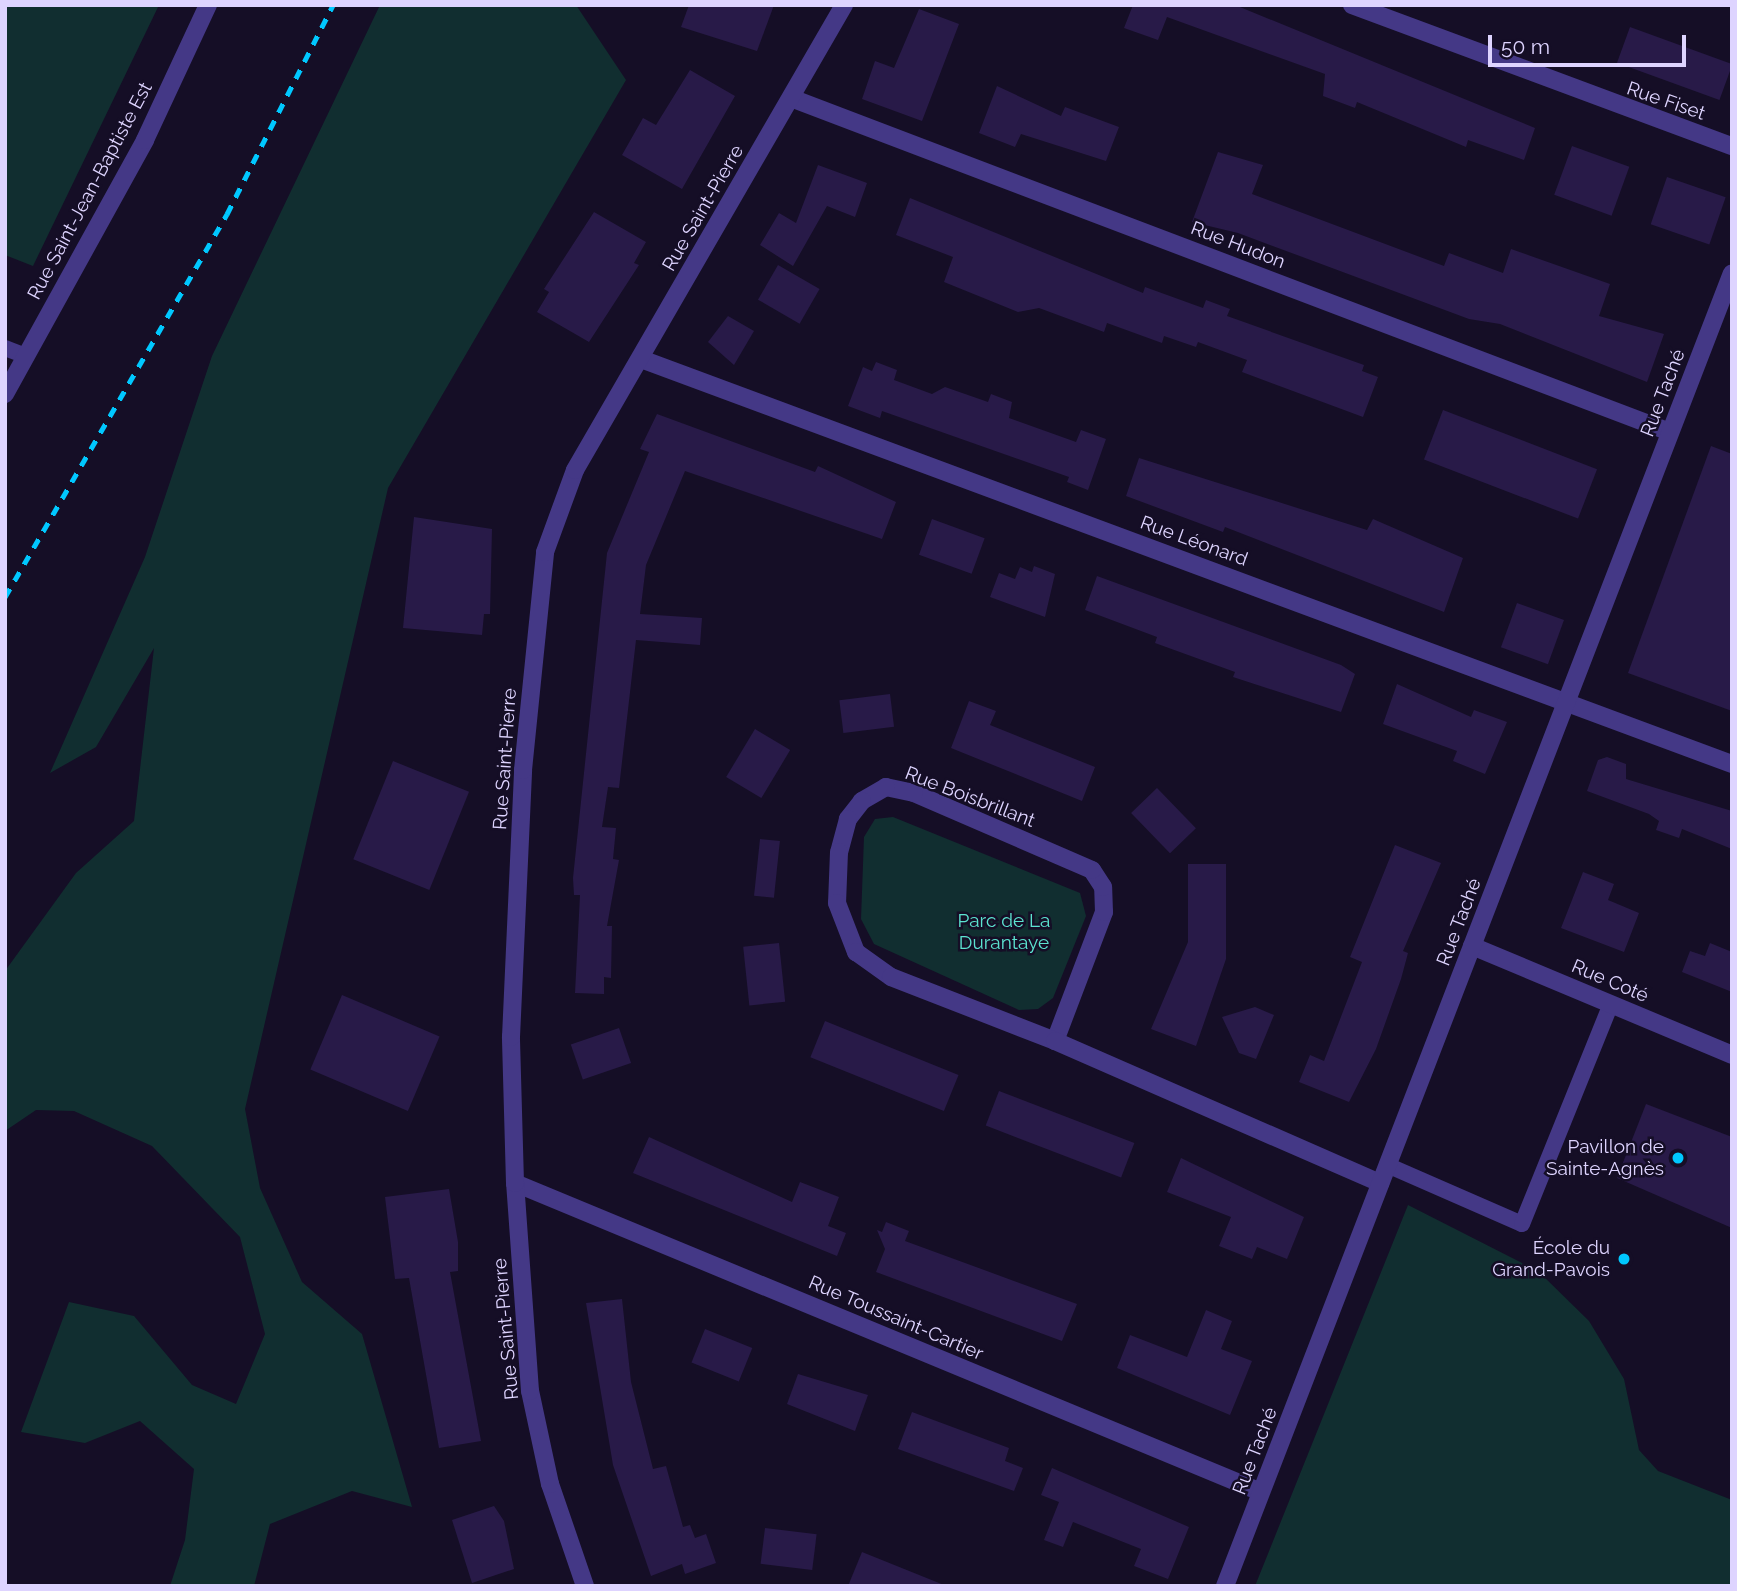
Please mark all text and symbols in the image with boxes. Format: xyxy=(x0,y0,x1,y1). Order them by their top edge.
scale bar xyxy=(1492,21,1690,65)
text: 50 m xyxy=(1501,34,1550,59)
street label: Rue Fiset xyxy=(1624,77,1708,125)
street label: Rue Saint-Jean-Baptiste Est xyxy=(23,78,157,304)
street label: Rue Saint-Pierre xyxy=(658,141,748,275)
street label: Rue Hudon xyxy=(1188,217,1288,273)
street label: Rue Taché xyxy=(1636,346,1690,440)
street label: Rue Léonard xyxy=(1137,511,1251,571)
street label: Rue Saint-Pierre xyxy=(489,687,521,831)
street label: Rue Boisbrillant xyxy=(902,762,1038,832)
street label: Rue Taché xyxy=(1432,875,1486,969)
park label: Parc de La Durantaye xyxy=(958,910,1050,954)
street label: Rue Coté xyxy=(1568,955,1652,1007)
place label: Pavillon de Sainte-Agnès xyxy=(1546,1136,1664,1180)
marker: Pavillon de Sainte-Agnès xyxy=(1670,1150,1686,1166)
place label: École du Grand-Pavois xyxy=(1492,1237,1610,1281)
marker: École du Grand-Pavois xyxy=(1616,1251,1632,1267)
street label: Rue Saint-Pierre xyxy=(488,1257,524,1401)
street label: Rue Toussaint-Cartier xyxy=(805,1271,987,1365)
street label: Rue Taché xyxy=(1228,1404,1282,1498)

